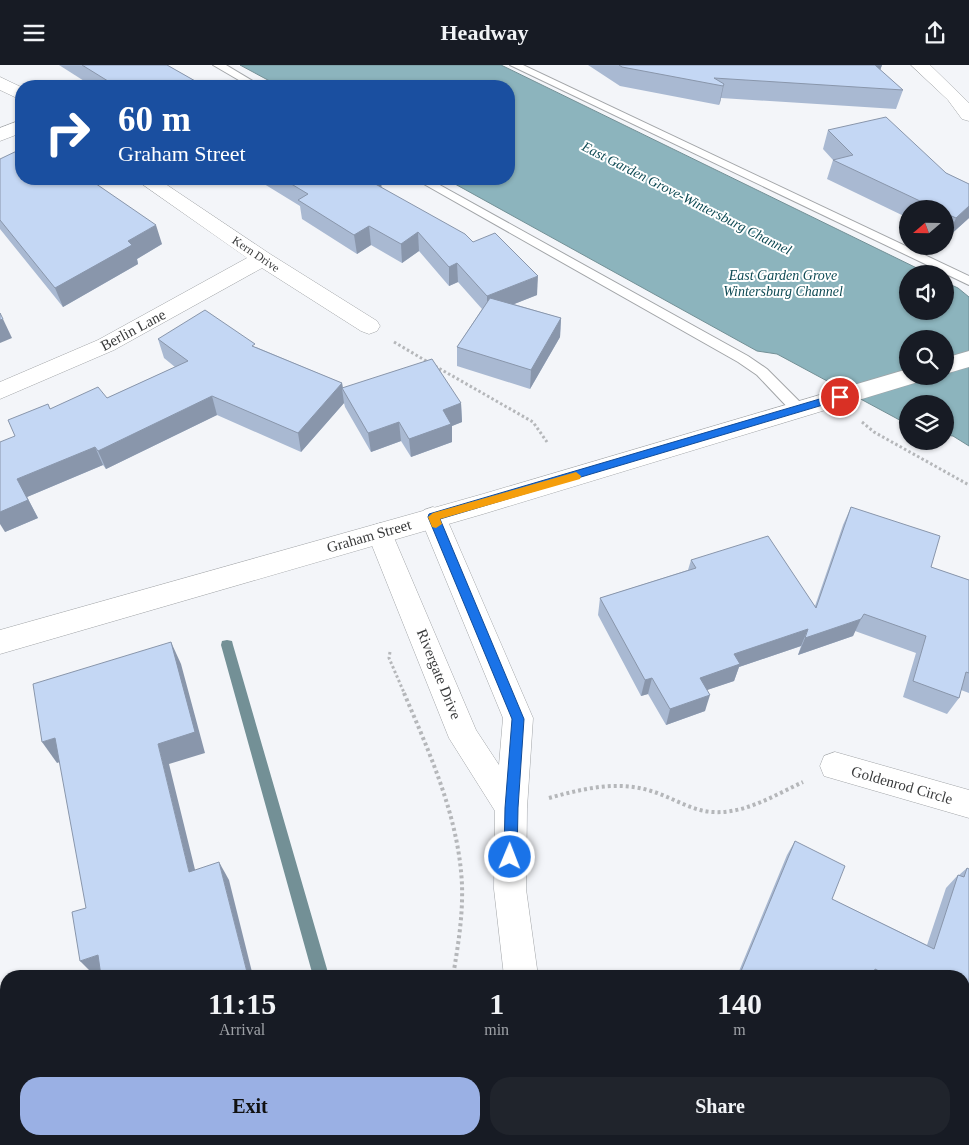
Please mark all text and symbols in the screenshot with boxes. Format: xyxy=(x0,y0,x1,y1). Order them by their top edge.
icon: menu xyxy=(20,19,48,47)
icon: share xyxy=(921,19,949,47)
text: Headway xyxy=(441,20,529,45)
icon: right xyxy=(35,100,100,165)
text: 60 m xyxy=(118,100,191,139)
water label: East Garden Grove-Wintersburg Channel xyxy=(579,138,794,258)
text: Graham Street xyxy=(118,141,246,166)
north arrow xyxy=(899,200,954,255)
map controls xyxy=(899,200,954,450)
street label: Kern Drive xyxy=(230,233,282,275)
button: sound xyxy=(899,265,954,320)
water label: East Garden Grove Wintersburg Channel xyxy=(723,268,843,299)
street label: Berlin Lane xyxy=(98,306,168,354)
button: search xyxy=(899,330,954,385)
pin xyxy=(819,376,861,418)
icon: arrive xyxy=(826,383,854,411)
button: layers xyxy=(899,395,954,450)
street label: Graham Street xyxy=(325,516,414,556)
street label: Rivergate Drive xyxy=(414,627,465,722)
street label: Goldenrod Circle xyxy=(850,763,955,807)
position arrow xyxy=(483,830,535,882)
text: 11:15 xyxy=(208,987,276,1020)
text: 1 xyxy=(489,987,504,1020)
text: 140 xyxy=(717,987,762,1020)
text: Arrival xyxy=(219,1021,265,1038)
text: min xyxy=(484,1021,509,1038)
text: m xyxy=(733,1021,746,1038)
button: Exit xyxy=(20,1077,480,1135)
button: Share xyxy=(490,1077,950,1135)

